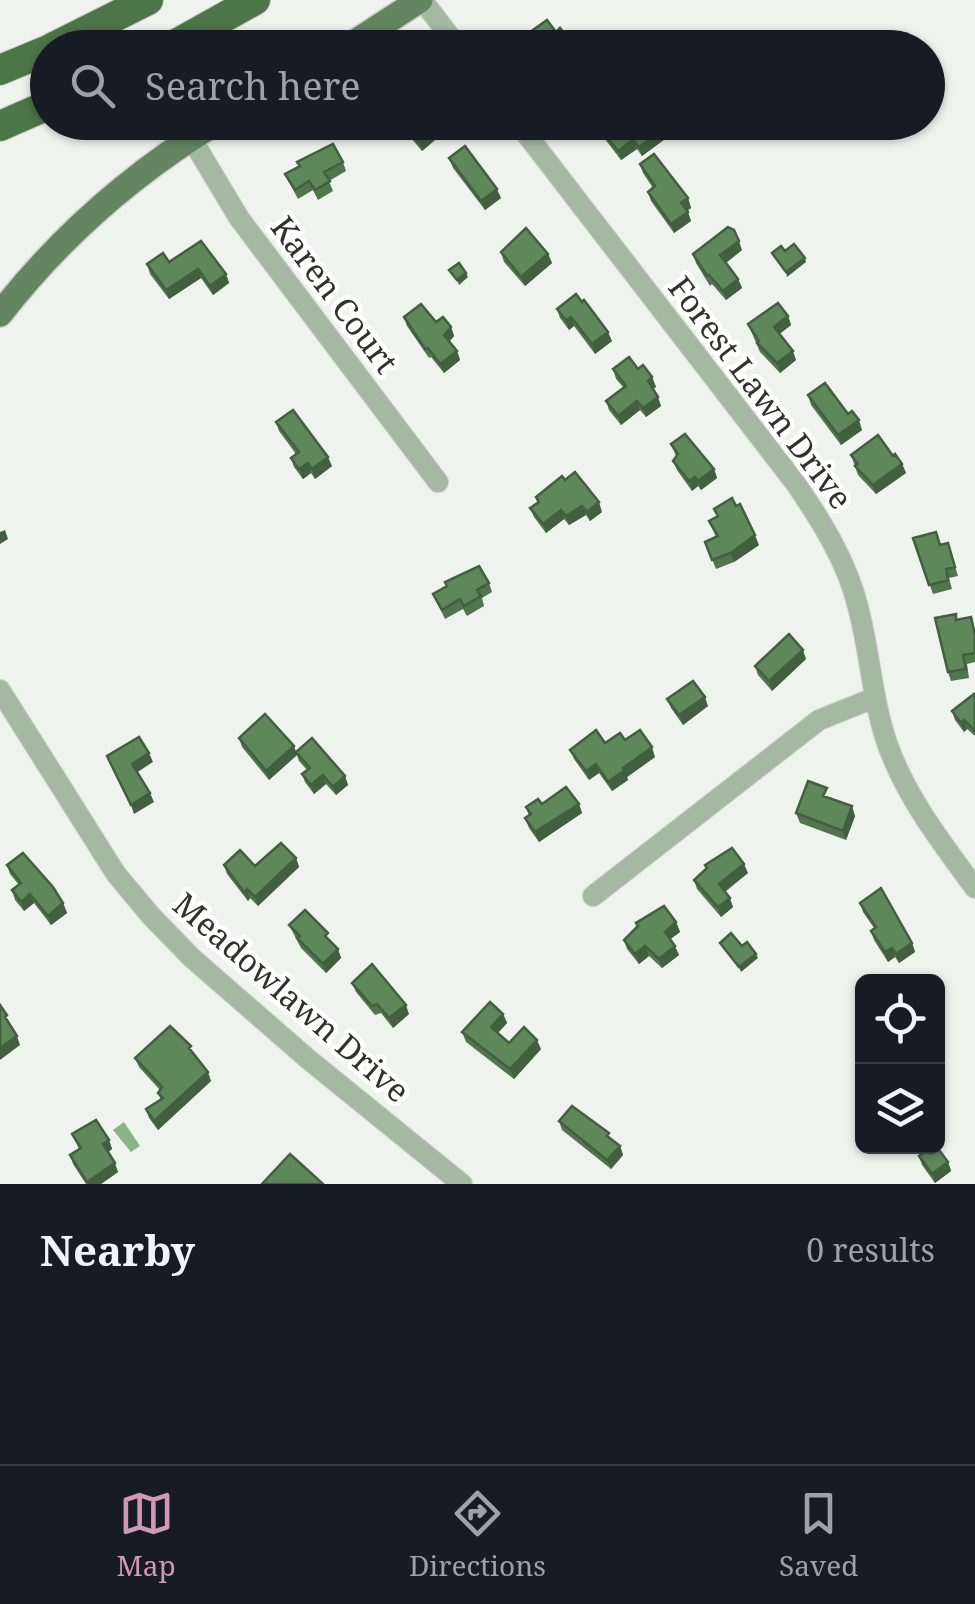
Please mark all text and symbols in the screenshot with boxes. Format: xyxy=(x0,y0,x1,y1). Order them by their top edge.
search box xyxy=(30,30,945,140)
icon: search xyxy=(65,58,120,113)
text: Search here xyxy=(145,59,361,111)
street label: Karen Court xyxy=(262,207,408,381)
street label: Forest Lawn Drive xyxy=(659,267,863,517)
street label: Meadowlawn Drive xyxy=(165,882,419,1111)
map controls xyxy=(855,974,945,1154)
button: locate xyxy=(855,974,945,1064)
button: layers xyxy=(855,1064,945,1154)
text: Nearby xyxy=(40,1221,195,1278)
text: 0 results xyxy=(806,1228,935,1271)
tab: Map xyxy=(117,1486,176,1584)
tab: Directions xyxy=(409,1486,546,1584)
tab: Saved xyxy=(779,1486,858,1584)

